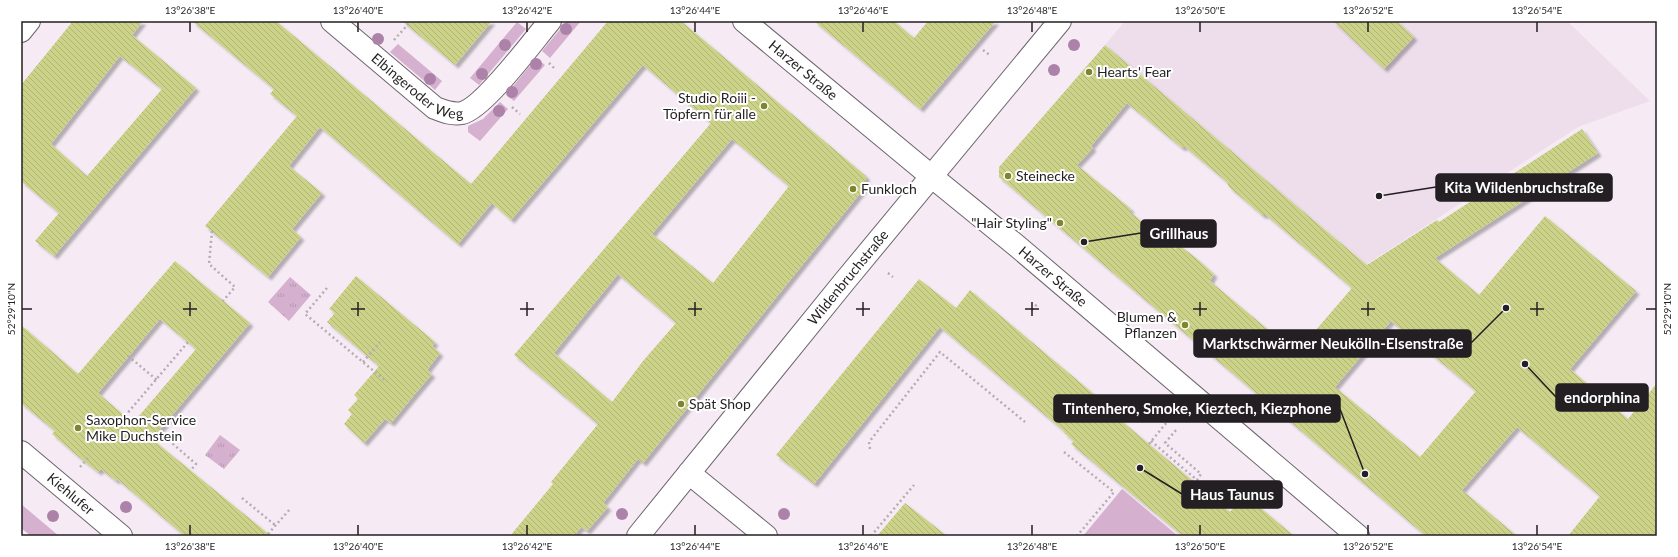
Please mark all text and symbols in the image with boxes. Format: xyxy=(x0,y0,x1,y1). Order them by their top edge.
text: 13°26'38"E xyxy=(165,4,215,16)
text: 13°26'40"E xyxy=(333,4,383,16)
text: 13°26'42"E xyxy=(502,4,552,16)
text: 13°26'44"E xyxy=(670,4,720,16)
text: 13°26'46"E xyxy=(838,4,888,16)
text: 13°26'48"E xyxy=(1007,4,1057,16)
text: 13°26'50"E xyxy=(1175,4,1225,16)
text: 13°26'52"E xyxy=(1343,4,1393,16)
text: 13°26'54"E xyxy=(1512,4,1562,16)
street label: Harzer Straße xyxy=(766,36,842,103)
street label: Elbingeroder Weg xyxy=(368,49,464,122)
place label: Hearts' Fear xyxy=(1097,63,1171,80)
marker: Hearts' Fear xyxy=(1084,67,1094,77)
place label: Studio Roiii - Töpfern für alle xyxy=(663,89,756,122)
marker: Studio Roiii - Töpfern für alle xyxy=(759,101,769,111)
place label: Steinecke xyxy=(1016,167,1075,184)
marker: Steinecke xyxy=(1003,171,1013,181)
callout: Kita Wildenbruchstraße xyxy=(1436,174,1612,201)
text: Kita Wildenbruchstraße xyxy=(1444,178,1604,196)
place label: Funkloch xyxy=(861,180,917,197)
marker: Funkloch xyxy=(848,184,858,194)
place label: "Hair Styling" xyxy=(971,214,1052,231)
marker: "Hair Styling" xyxy=(1055,218,1065,228)
callout: Grillhaus xyxy=(1141,220,1216,247)
text: Grillhaus xyxy=(1150,224,1209,242)
street label: Wildenbruchstraße xyxy=(804,226,892,328)
street label: Harzer Straße xyxy=(1016,242,1091,310)
text: 52°29'10"N xyxy=(5,283,17,335)
text: 52°29'10"N xyxy=(1661,283,1673,335)
place label: Blumen & Pflanzen xyxy=(1117,308,1177,341)
marker: Blumen & Pflanzen xyxy=(1180,320,1190,330)
callout: Marktschwärmer Neukölln-Elsenstraße xyxy=(1194,330,1471,357)
text: Marktschwärmer Neukölln-Elsenstraße xyxy=(1203,334,1463,352)
callout: endorphina xyxy=(1556,384,1648,411)
text: endorphina xyxy=(1564,388,1640,406)
place label: Spät Shop xyxy=(689,395,751,412)
callout: Tintenhero, Smoke, Kieztech, Kiezphone xyxy=(1054,395,1340,422)
marker: Spät Shop xyxy=(676,399,686,409)
text: Tintenhero, Smoke, Kieztech, Kiezphone xyxy=(1062,399,1332,417)
place label: Saxophon-Service Mike Duchstein xyxy=(86,411,196,444)
marker: Saxophon-Service Mike Duchstein xyxy=(73,423,83,433)
street label: Kiehlufer xyxy=(44,469,98,518)
callout: Haus Taunus xyxy=(1182,481,1282,508)
text: Haus Taunus xyxy=(1190,485,1274,503)
text: 13°26'38"E xyxy=(165,540,215,552)
text: 13°26'40"E xyxy=(333,540,383,552)
text: 13°26'42"E xyxy=(502,540,552,552)
text: 13°26'44"E xyxy=(670,540,720,552)
text: 13°26'46"E xyxy=(838,540,888,552)
text: 13°26'48"E xyxy=(1007,540,1057,552)
text: 13°26'50"E xyxy=(1175,540,1225,552)
text: 13°26'52"E xyxy=(1343,540,1393,552)
text: 13°26'54"E xyxy=(1512,540,1562,552)

